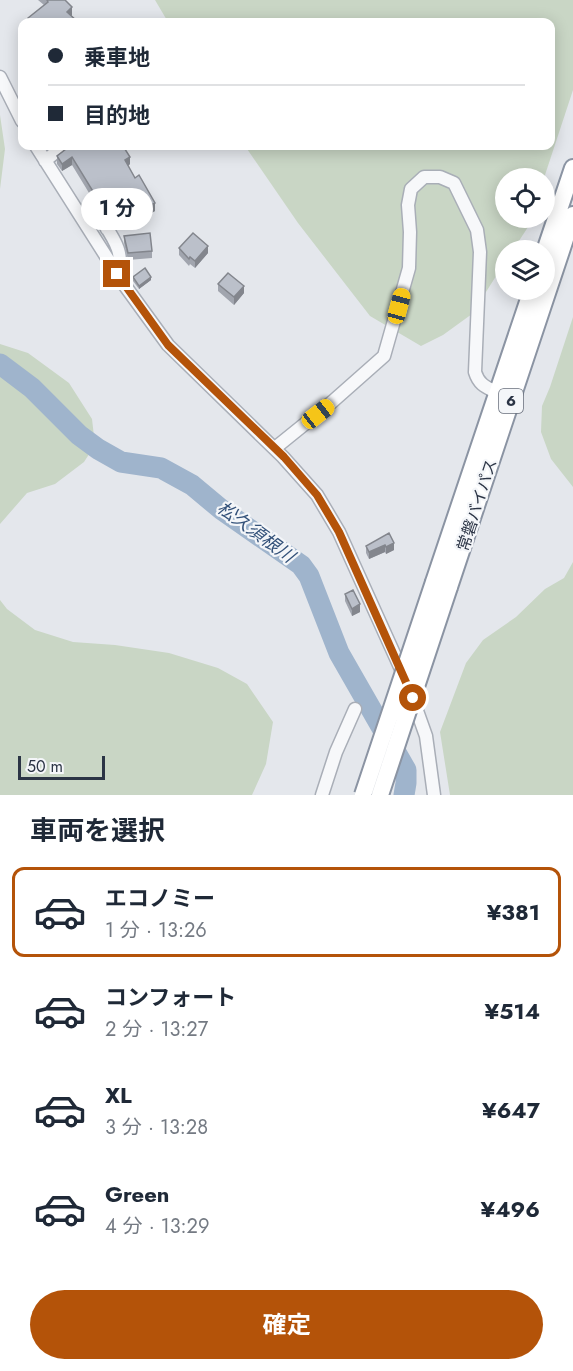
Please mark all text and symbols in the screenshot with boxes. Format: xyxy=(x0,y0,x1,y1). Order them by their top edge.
text: 乗車地 xyxy=(84,41,150,73)
text: 目的地 xyxy=(84,99,150,131)
map controls xyxy=(495,168,555,300)
button: locate xyxy=(495,168,555,228)
callout: 1 分 xyxy=(81,187,153,229)
text: 1 分 xyxy=(99,194,135,223)
button: layers xyxy=(495,240,555,300)
route end xyxy=(103,260,130,287)
car xyxy=(386,286,412,326)
road number: 6 xyxy=(499,389,523,413)
car xyxy=(298,396,338,432)
street label: 常磐バイパス xyxy=(451,456,503,554)
water label: 松久須根川 xyxy=(212,495,302,570)
route start xyxy=(399,684,426,711)
scale bar xyxy=(18,753,105,780)
text: 50 m xyxy=(27,755,63,778)
text: 車両を選択 xyxy=(30,811,165,850)
text: エコノミー xyxy=(105,882,215,914)
icon: car xyxy=(33,885,87,939)
text: ¥381 xyxy=(487,896,540,928)
text: 1 分 · 13:26 xyxy=(105,916,207,945)
text: コンフォート xyxy=(105,981,236,1013)
icon: car xyxy=(33,984,87,1038)
text: ¥514 xyxy=(485,995,540,1027)
text: 2 分 · 13:27 xyxy=(105,1015,208,1044)
text: XL xyxy=(105,1079,132,1111)
icon: car xyxy=(33,1083,87,1137)
text: ¥647 xyxy=(482,1094,540,1126)
text: 3 分 · 13:28 xyxy=(105,1113,208,1142)
text: Green xyxy=(105,1178,169,1210)
icon: car xyxy=(33,1182,87,1236)
text: ¥496 xyxy=(480,1193,540,1225)
text: 4 分 · 13:29 xyxy=(105,1212,209,1241)
button: 確定 xyxy=(30,1290,543,1359)

